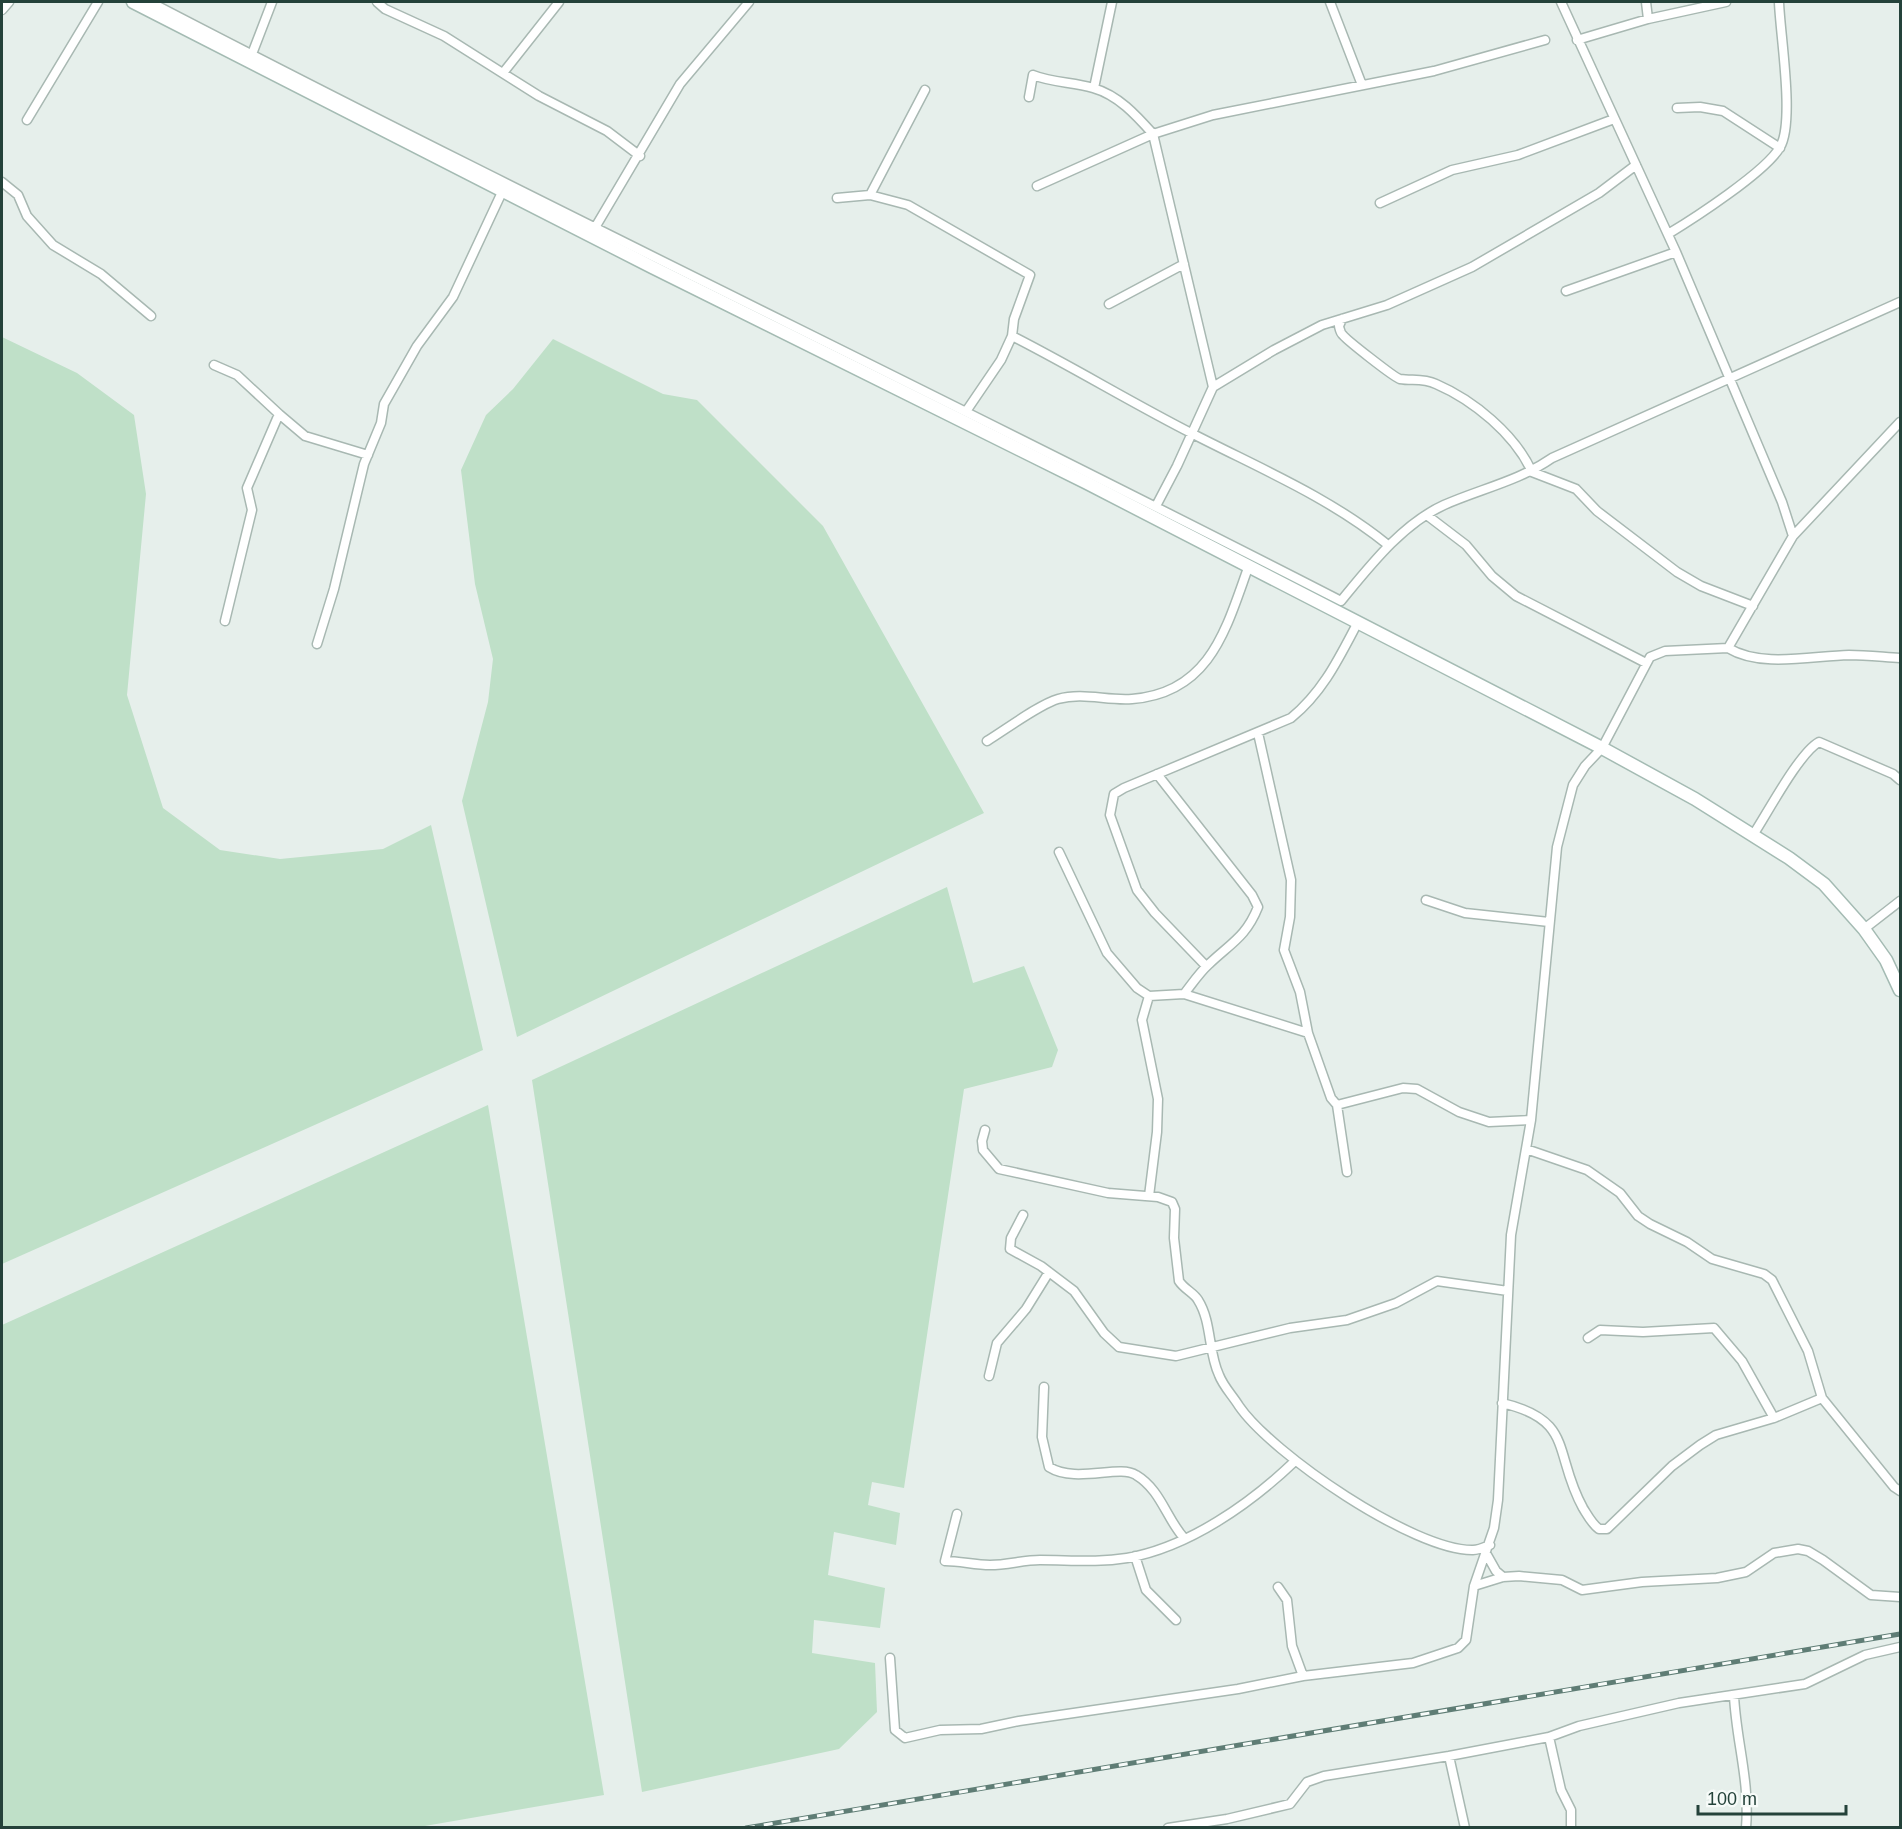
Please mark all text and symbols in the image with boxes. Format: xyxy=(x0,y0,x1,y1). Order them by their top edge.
scale bar xyxy=(1698,1778,1846,1816)
text: 100 m xyxy=(1707,1789,1757,1809)

